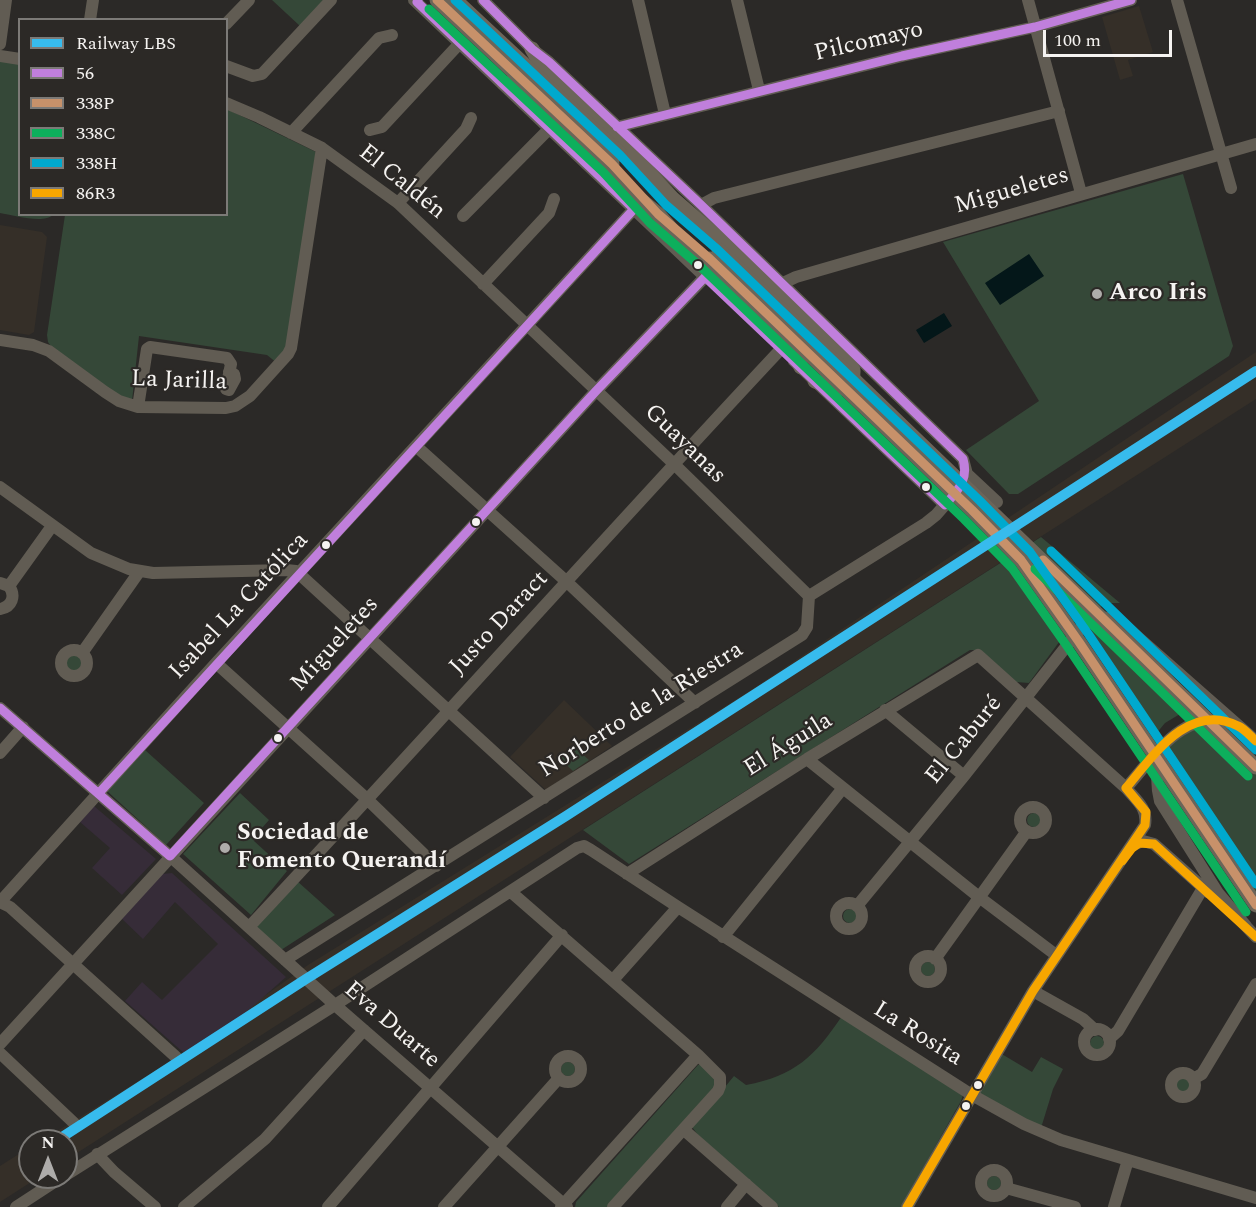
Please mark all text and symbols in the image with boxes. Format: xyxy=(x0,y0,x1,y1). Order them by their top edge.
street label: Pilcomayo xyxy=(812,16,926,70)
legend xyxy=(18,18,228,216)
scale bar xyxy=(1046,18,1175,56)
text: 100 m xyxy=(1054,27,1101,54)
text: Railway LBS xyxy=(76,30,176,57)
text: 56 xyxy=(76,60,94,87)
text: 338P xyxy=(76,90,114,117)
text: 338C xyxy=(76,120,116,147)
street label: El Caldén xyxy=(352,139,450,227)
text: 338H xyxy=(76,150,118,177)
street label: Migueletes xyxy=(951,162,1073,222)
text: 86R3 xyxy=(76,180,115,207)
unlabelled marker xyxy=(692,259,704,271)
place label: Arco Iris xyxy=(1109,280,1207,308)
marker: Arco Iris xyxy=(1090,287,1104,301)
street label: La Jarilla xyxy=(130,366,228,398)
street label: Guayanas xyxy=(637,399,731,491)
unlabelled marker xyxy=(920,481,932,493)
unlabelled marker xyxy=(470,516,482,528)
street label: Isabel La Católica xyxy=(164,527,316,687)
unlabelled marker xyxy=(320,539,332,551)
street label: Justo Daract xyxy=(444,566,556,682)
street label: Migueletes xyxy=(286,592,386,698)
street label: Norberto de la Riestra xyxy=(535,637,749,785)
street label: El Caburé xyxy=(921,691,1009,791)
street label: El Águila xyxy=(739,708,839,784)
unlabelled marker xyxy=(272,732,284,744)
place label: Sociedad de Fomento Querandí xyxy=(237,820,446,876)
marker: Sociedad de Fomento Querandí xyxy=(218,841,232,855)
street label: Eva Duarte xyxy=(337,976,445,1076)
street label: La Rosita xyxy=(867,996,967,1074)
unlabelled marker xyxy=(972,1079,984,1091)
unlabelled marker xyxy=(960,1100,972,1112)
north arrow xyxy=(18,1129,78,1189)
text: N xyxy=(41,1131,55,1155)

